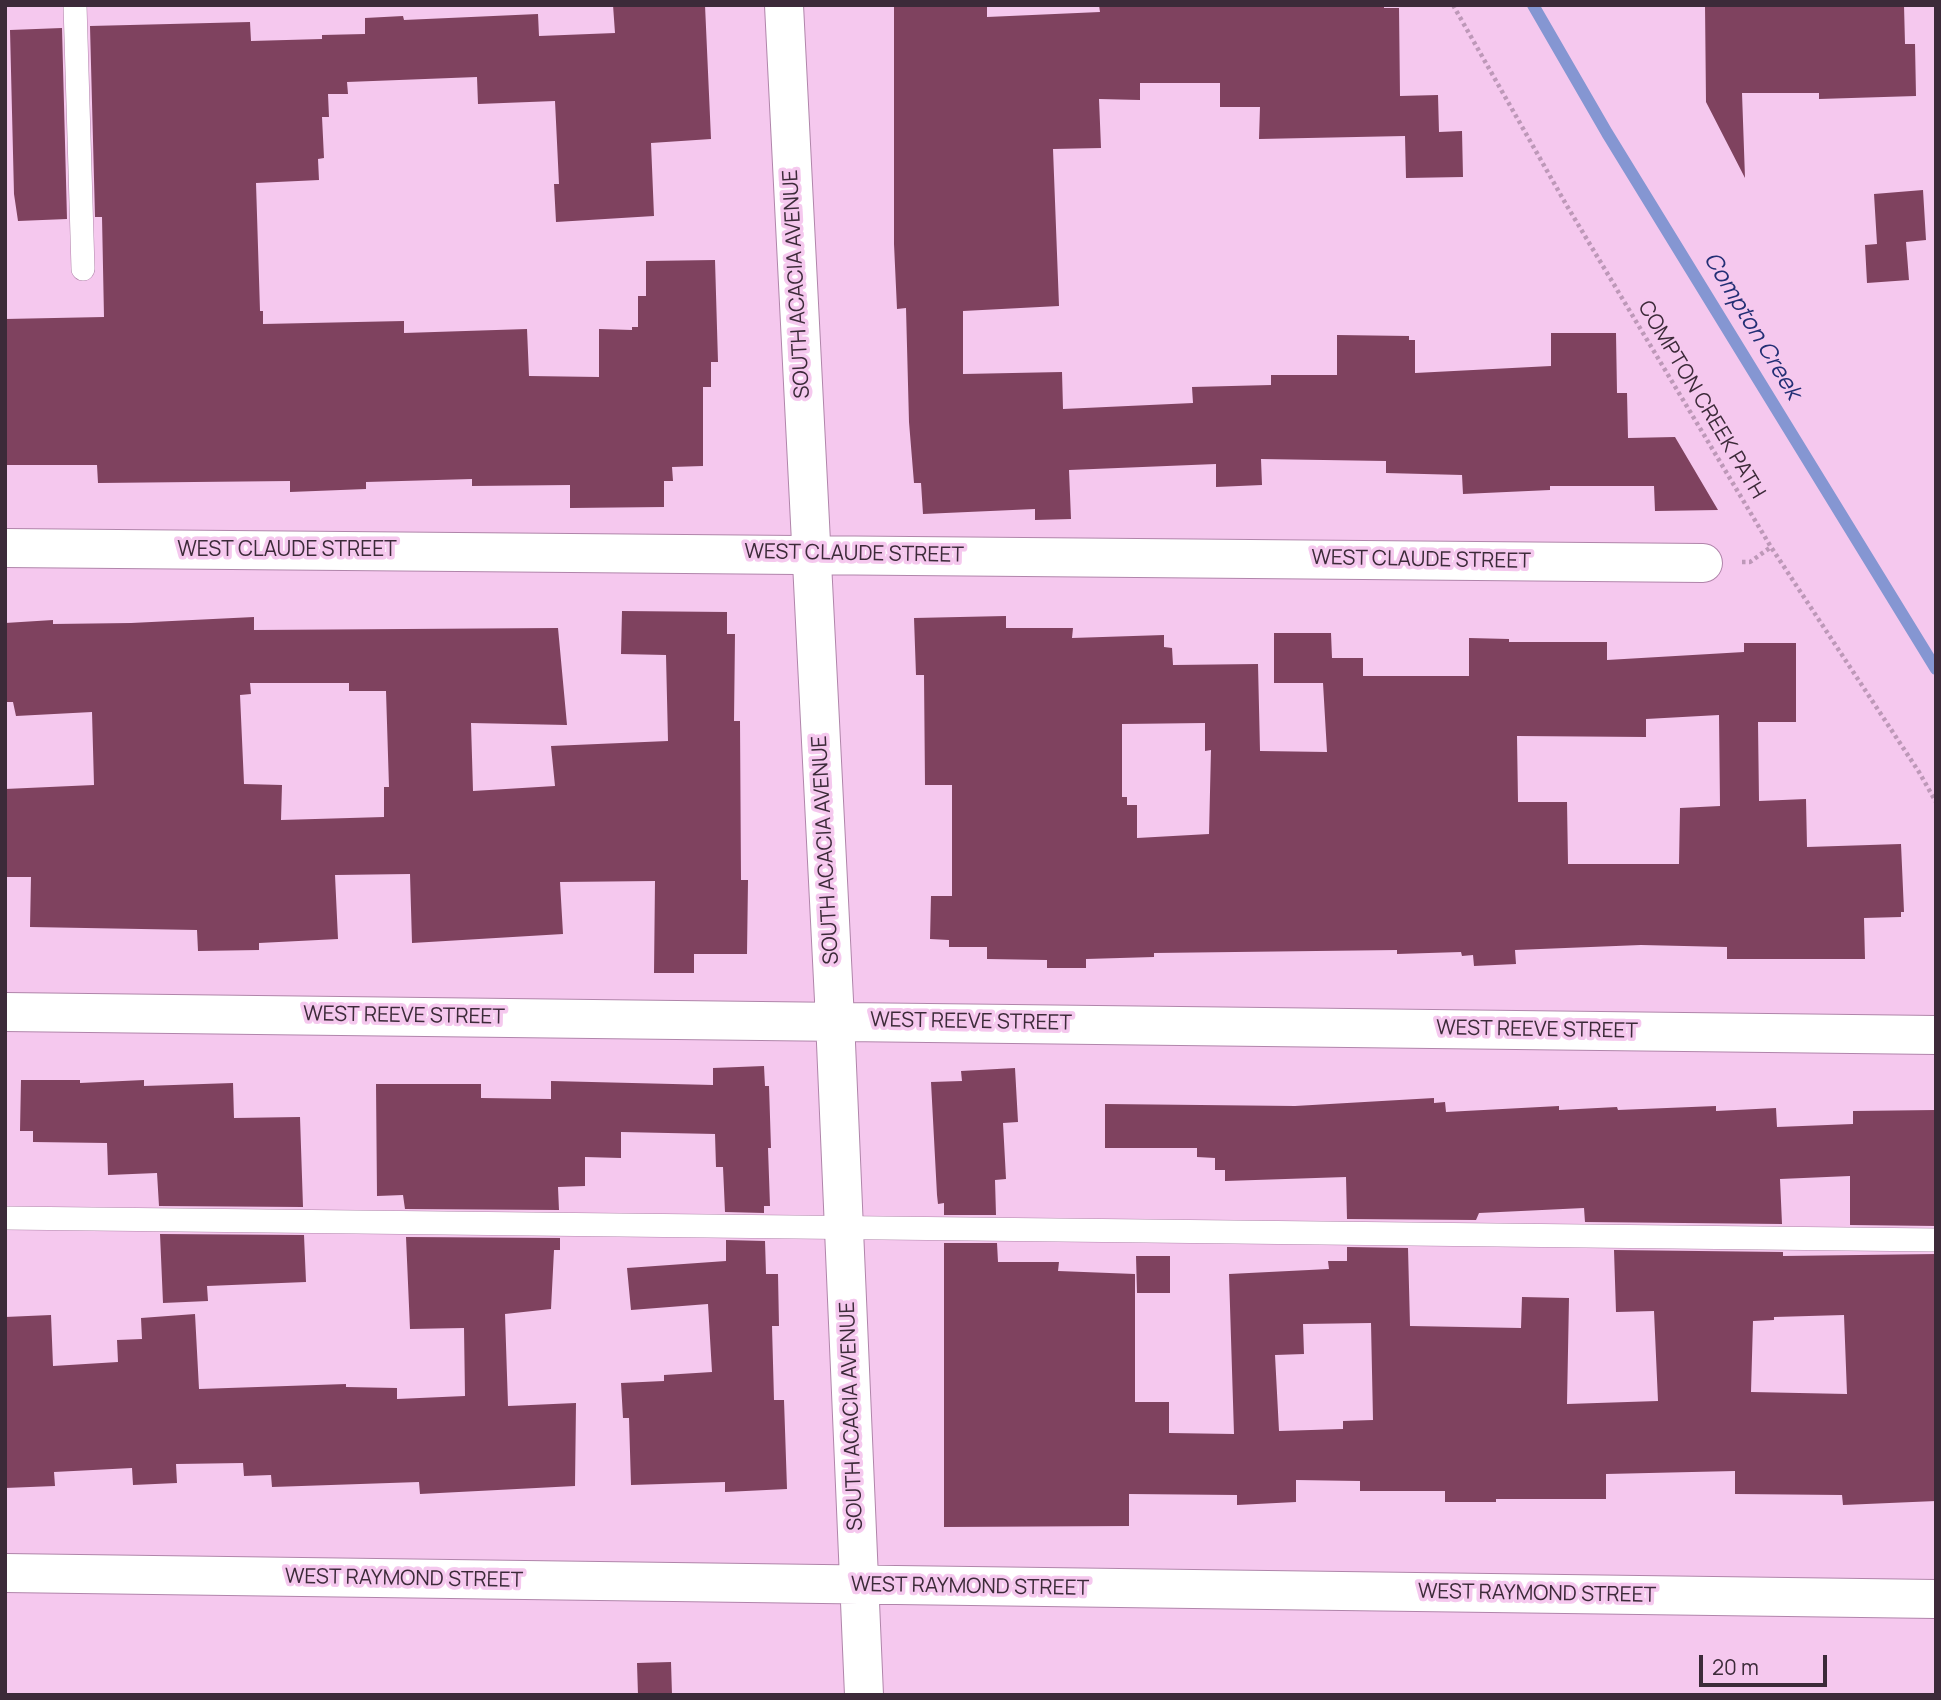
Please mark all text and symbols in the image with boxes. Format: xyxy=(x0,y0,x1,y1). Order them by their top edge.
street label: SOUTH ACACIA AVENUE xyxy=(778,169,816,399)
water label: Compton Creek xyxy=(1697,247,1807,405)
street label: COMPTON CREEK PATH xyxy=(1632,297,1770,503)
street label: WEST CLAUDE STREET xyxy=(177,537,397,563)
street label: WEST CLAUDE STREET xyxy=(744,539,964,569)
street label: WEST CLAUDE STREET xyxy=(1311,545,1531,575)
street label: SOUTH ACACIA AVENUE xyxy=(807,735,845,965)
street label: WEST REEVE STREET xyxy=(303,1002,505,1030)
street label: WEST REEVE STREET xyxy=(870,1008,1072,1036)
street label: WEST REEVE STREET xyxy=(1436,1016,1638,1044)
street label: SOUTH ACACIA AVENUE xyxy=(835,1301,869,1531)
street label: WEST RAYMOND STREET xyxy=(285,1564,523,1594)
street label: WEST RAYMOND STREET xyxy=(851,1572,1089,1602)
street label: WEST RAYMOND STREET xyxy=(1418,1579,1656,1609)
scale bar xyxy=(1703,1640,1831,1684)
text: 20 m xyxy=(1712,1653,1759,1681)

